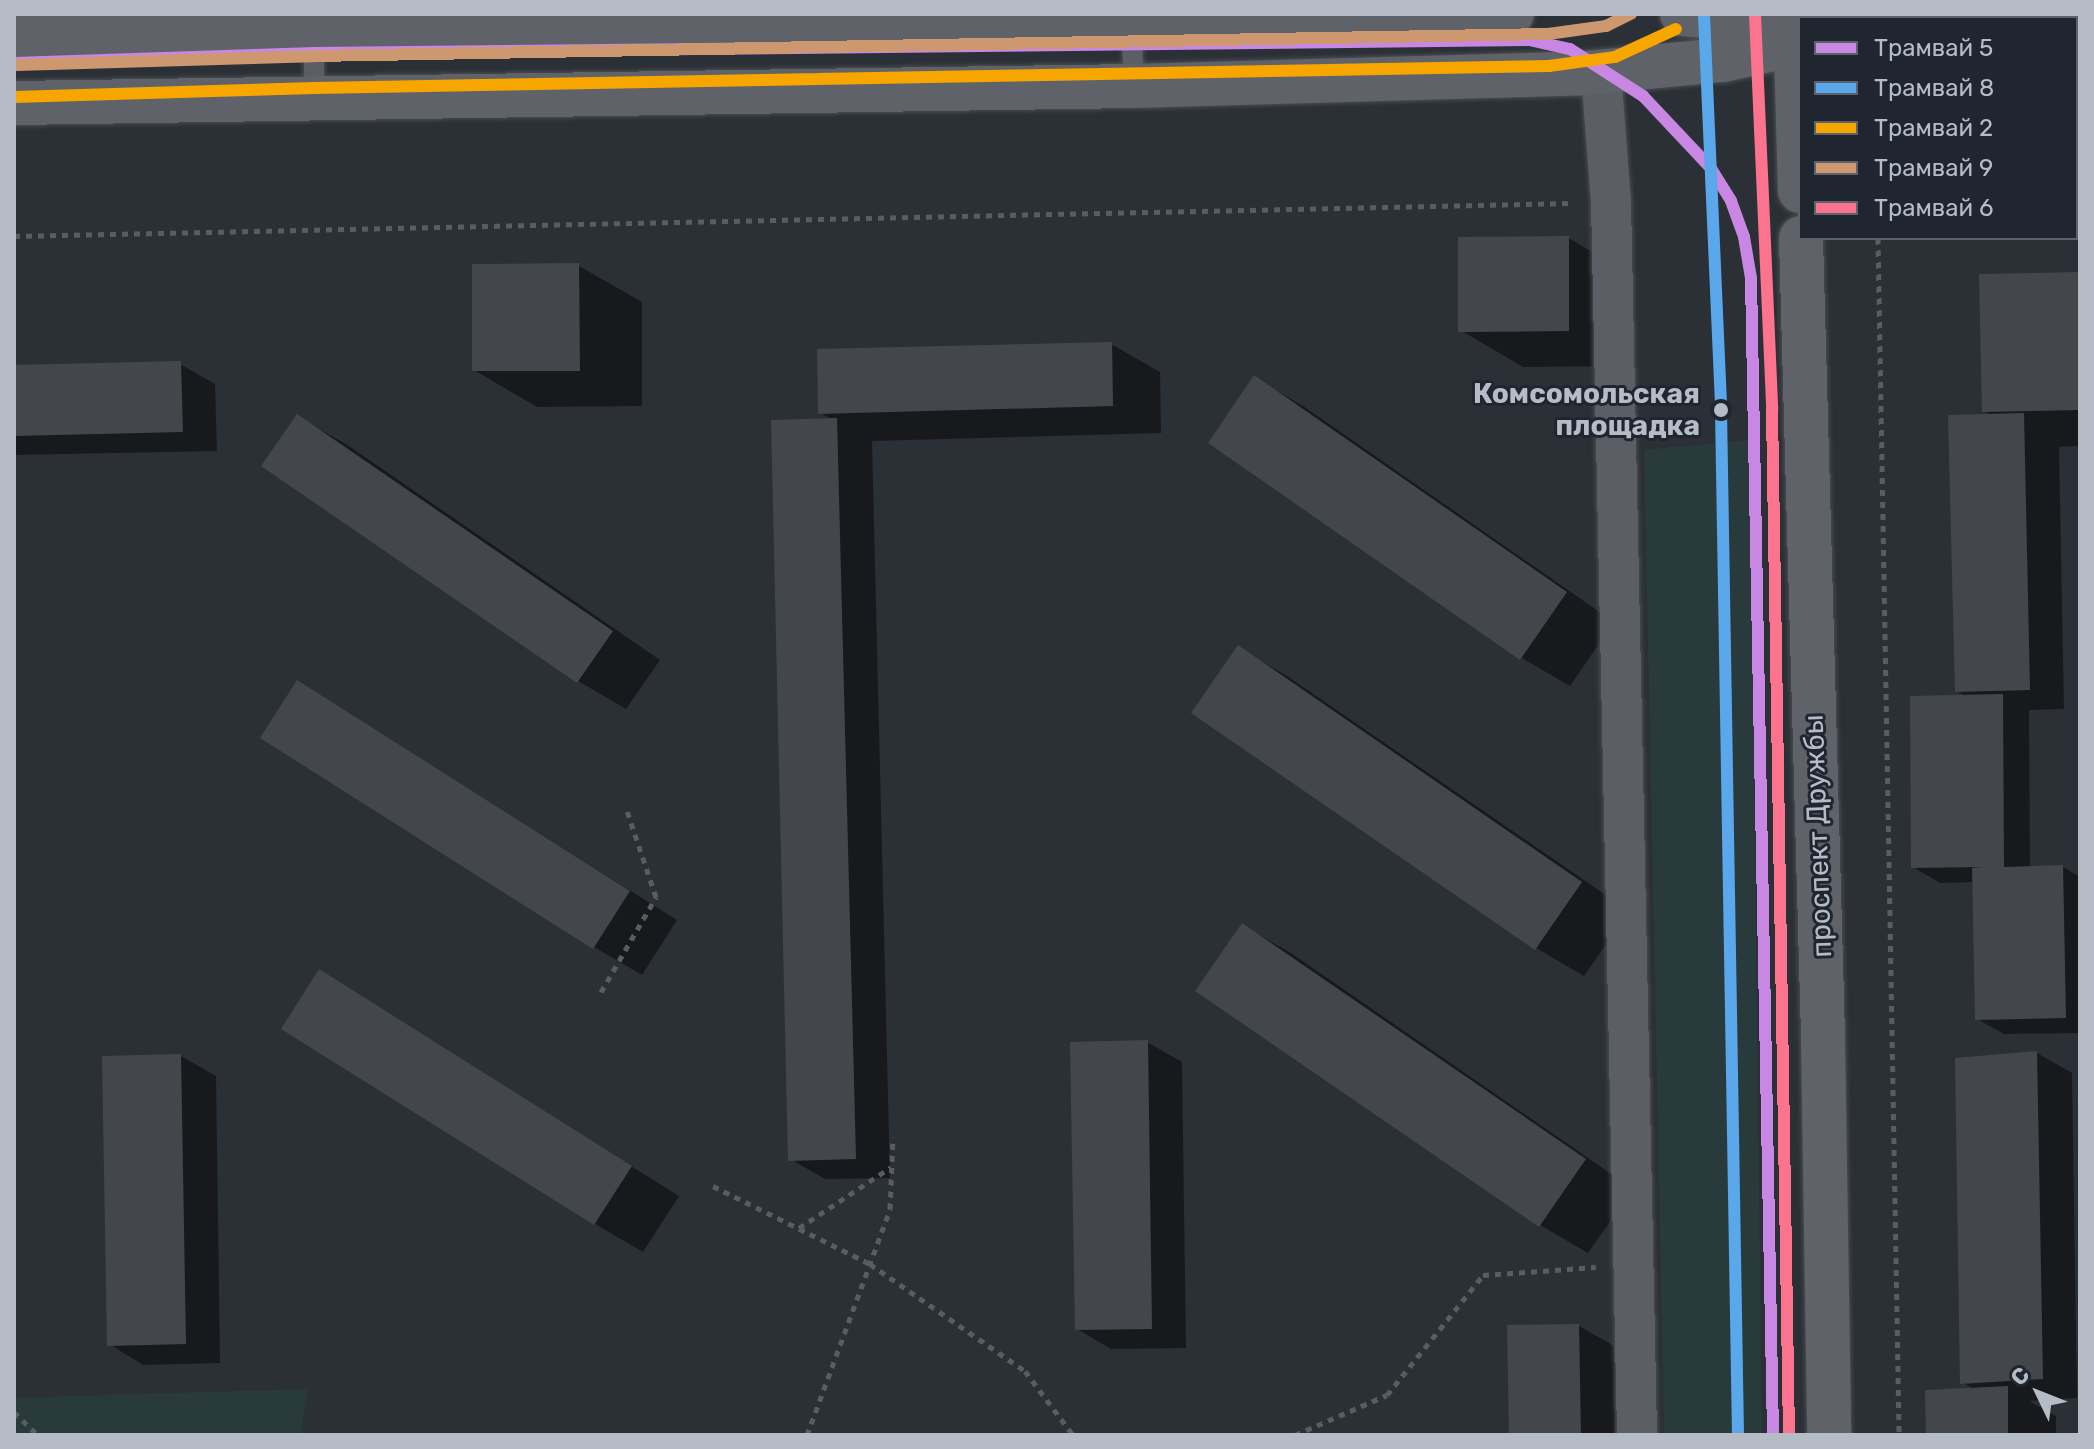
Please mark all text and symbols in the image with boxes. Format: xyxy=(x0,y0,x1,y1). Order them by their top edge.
legend xyxy=(1798,16,2078,240)
text: Трамвай 5 xyxy=(1874,34,1993,62)
text: Трамвай 8 xyxy=(1874,74,1994,102)
text: Трамвай 2 xyxy=(1874,114,1993,142)
text: Трамвай 9 xyxy=(1874,154,1993,182)
text: Трамвай 6 xyxy=(1874,194,1994,222)
place label: Комсомольская площадка xyxy=(1473,377,1700,443)
marker: Комсомольская площадка xyxy=(1707,396,1735,424)
street label: проспект Дружбы xyxy=(1797,714,1839,958)
north arrow xyxy=(1998,1353,2078,1433)
text: С xyxy=(2005,1361,2035,1391)

